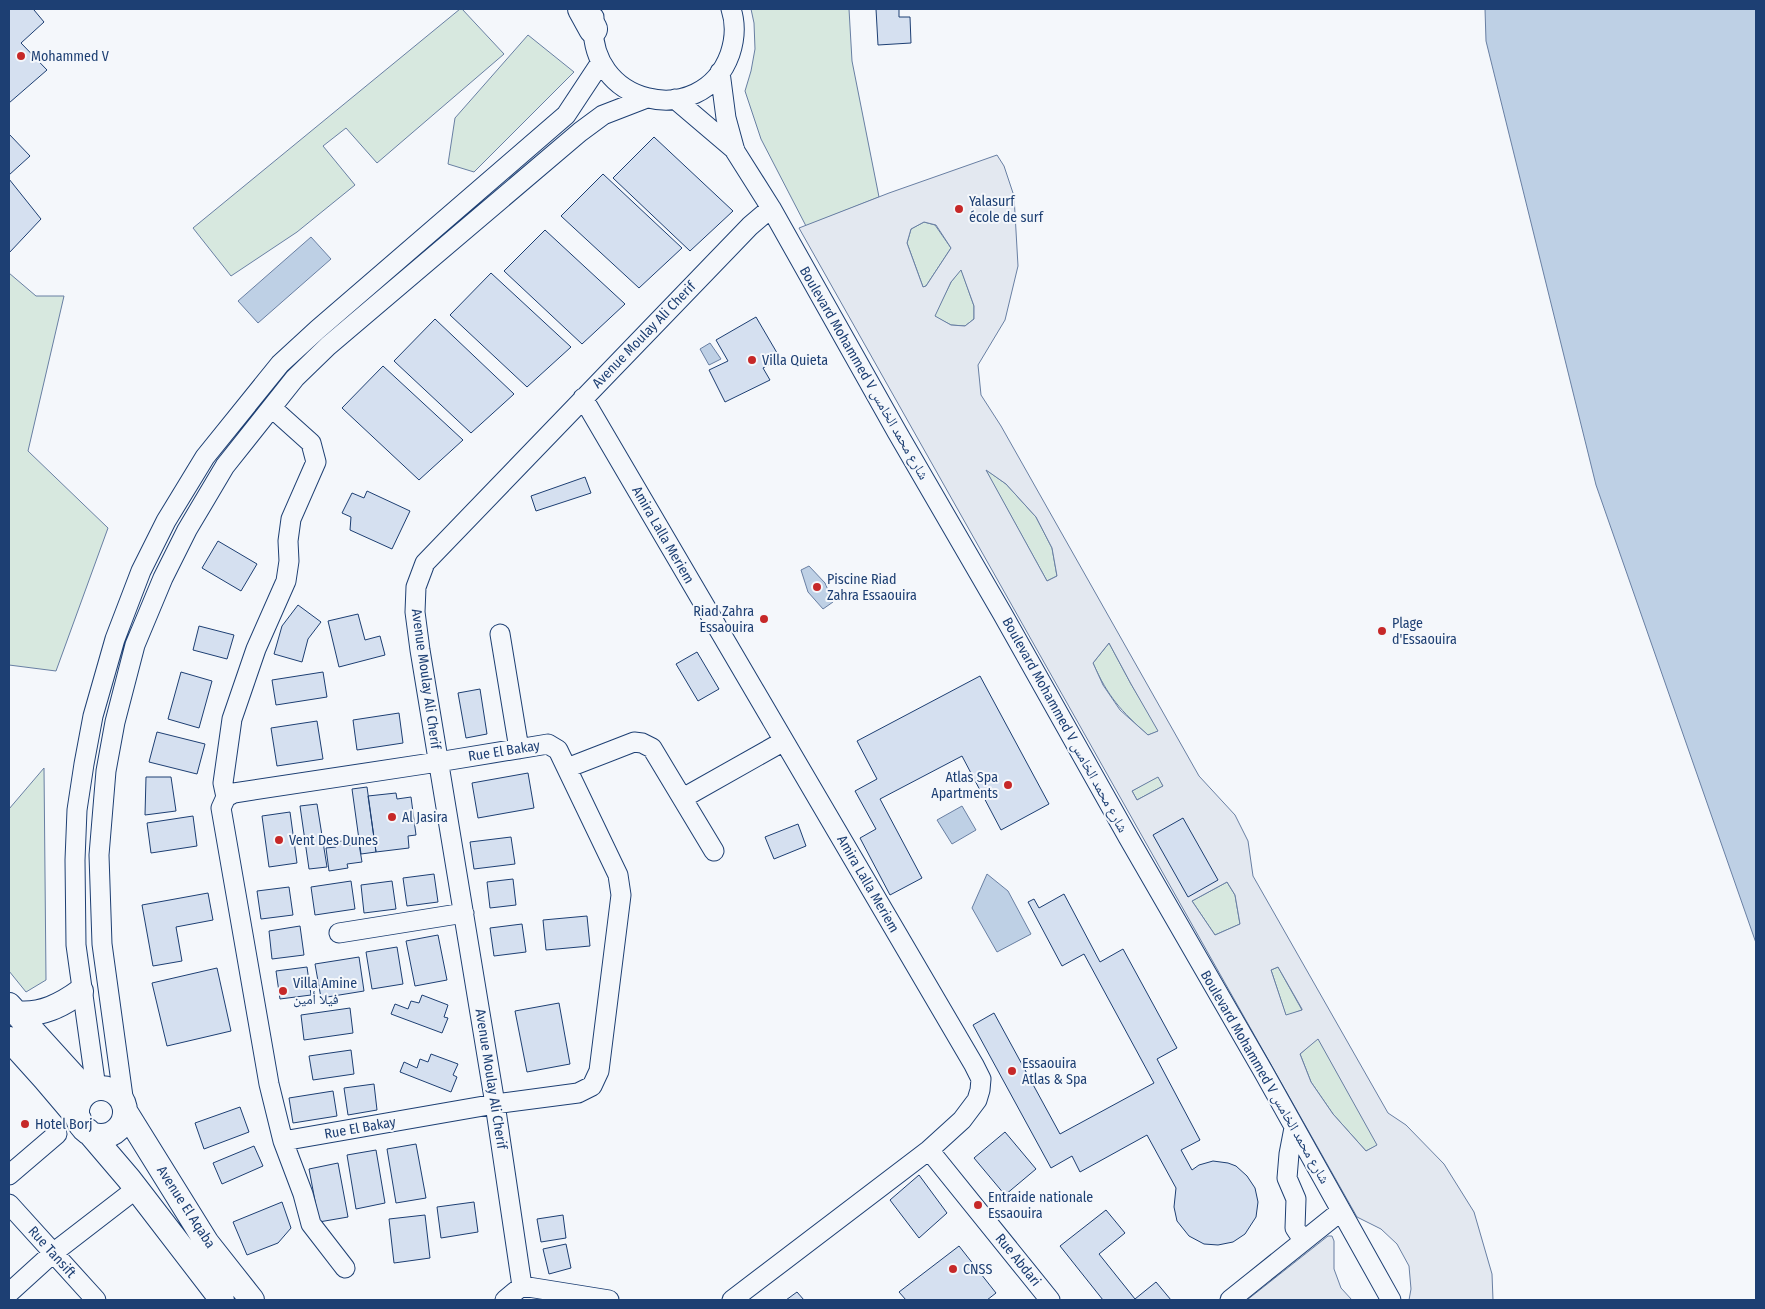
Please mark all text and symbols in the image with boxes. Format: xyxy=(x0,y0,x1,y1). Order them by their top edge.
place label: Mohammed V xyxy=(31,48,110,65)
marker: Mohammed V xyxy=(15,50,27,62)
place label: Yalasurf école de surf xyxy=(969,193,1045,226)
marker: Yalasurf école de surf xyxy=(953,203,965,215)
street label: Boulevard Mohammed V شارع محمد الخامس xyxy=(795,263,932,483)
street label: Avenue Moulay Ali Cherif xyxy=(589,277,701,392)
place label: Villa Quieta xyxy=(762,352,828,369)
marker: Villa Quieta xyxy=(746,354,758,366)
street label: Amira Lalla Meriem xyxy=(628,483,698,587)
place label: Piscine Riad Zahra Essaouira xyxy=(827,571,917,604)
marker: Piscine Riad Zahra Essaouira xyxy=(811,581,823,593)
place label: Riad Zahra Essaouira xyxy=(693,603,754,636)
street label: Avenue Moulay Ali Cherif xyxy=(408,608,445,752)
marker: Riad Zahra Essaouira xyxy=(758,613,770,625)
street label: Boulevard Mohammed V شارع محمد الخامس xyxy=(998,614,1131,836)
place label: Plage d'Essaouira xyxy=(1392,615,1457,648)
marker: Plage d'Essaouira xyxy=(1376,625,1388,637)
street label: Rue El Bakay xyxy=(467,737,542,765)
place label: Atlas Spa Apartments xyxy=(931,769,998,802)
marker: Atlas Spa Apartments xyxy=(1002,779,1014,791)
place label: Al Jasira xyxy=(402,809,448,826)
marker: Al Jasira xyxy=(386,811,398,823)
place label: Vent Des Dunes xyxy=(289,832,378,849)
street label: Amira Lalla Meriem xyxy=(833,832,903,936)
marker: Vent Des Dunes xyxy=(273,834,285,846)
street label: Boulevard Mohammed V شارع محمد الخامس xyxy=(1196,967,1333,1187)
place label: Villa Amine فيلا أمين xyxy=(293,975,357,1008)
marker: Villa Amine فيلا أمين xyxy=(277,985,289,997)
street label: Avenue Moulay Ali Cherif xyxy=(472,1008,511,1152)
place label: Essaouira Atlas & Spa xyxy=(1022,1055,1087,1088)
marker: Essaouira Atlas & Spa xyxy=(1006,1065,1018,1077)
street label: Rue El Bakay xyxy=(323,1113,398,1143)
place label: Hotel Borj xyxy=(35,1116,92,1133)
marker: Hotel Borj xyxy=(19,1118,31,1130)
street label: Avenue El Aqaba xyxy=(153,1163,219,1251)
place label: Entraide nationale Essaouira xyxy=(988,1189,1093,1222)
marker: Entraide nationale Essaouira xyxy=(972,1199,984,1211)
street label: Rue Tansift xyxy=(24,1223,80,1282)
street label: Rue Abdari xyxy=(992,1230,1044,1290)
place label: CNSS xyxy=(963,1261,992,1278)
marker: CNSS xyxy=(947,1263,959,1275)

